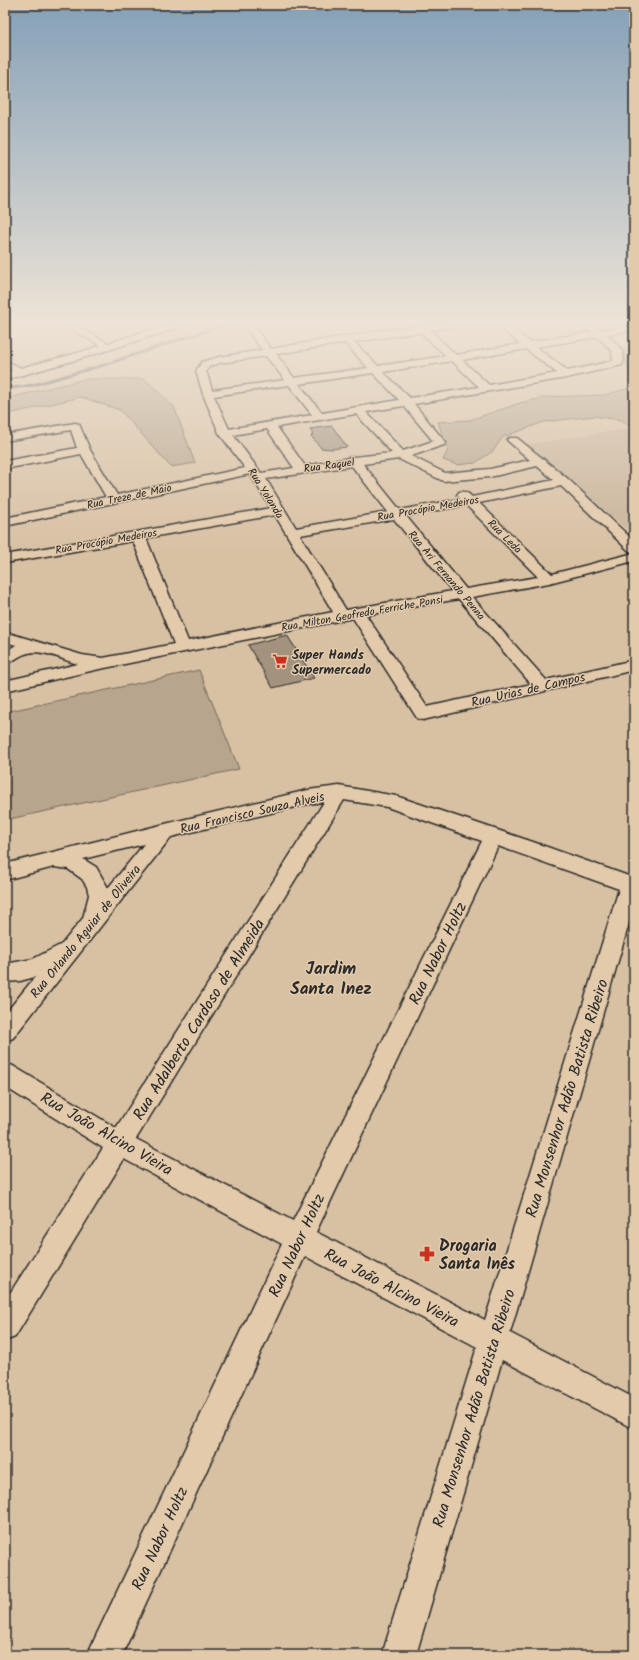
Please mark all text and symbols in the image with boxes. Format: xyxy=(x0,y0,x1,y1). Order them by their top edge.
street label: Rua Raquel xyxy=(303,453,356,478)
street label: Rua Yolanda xyxy=(242,465,288,522)
street label: Rua Treze de Maio xyxy=(85,479,173,515)
street label: Rua Procópio Medeiros xyxy=(376,491,481,527)
street label: Rua Leda xyxy=(483,515,526,558)
street label: Rua Procópio Medeiros xyxy=(54,524,159,560)
street label: Rua Ari Fernando Penna xyxy=(403,527,489,625)
street label: Rua Milton Geofredo Ferriche Ponsi xyxy=(280,591,445,637)
place label: Super Hands Supermercado xyxy=(292,645,371,681)
supermarket icon: Super Hands Supermercado xyxy=(271,652,289,670)
street label: Rua Urias de Campos xyxy=(469,667,588,714)
street label: Rua Francisco Souza Alveis xyxy=(178,787,327,840)
street label: Rua Orlando Aguiar de Oliveira xyxy=(25,860,147,1003)
street label: Rua Nabor Holtz xyxy=(403,898,474,1009)
street label: Rua Adalberto Cardoso de Almeida xyxy=(127,914,272,1125)
district label: Jardim Santa Inez xyxy=(290,956,372,1003)
street label: Rua Monsenhor Adão Batista Ribeiro xyxy=(519,976,616,1221)
street label: Rua João Alcino Vieira xyxy=(35,1086,177,1183)
street label: Rua Nabor Holtz xyxy=(262,1190,332,1302)
place label: Drogaria Santa Inês xyxy=(439,1234,515,1277)
street label: Rua João Alcino Vieira xyxy=(319,1242,463,1335)
pharmacy icon: Drogaria Santa Inês xyxy=(418,1245,436,1263)
street label: Rua Monsenhor Adão Batista Ribeiro xyxy=(426,1286,523,1531)
street label: Rua Nabor Holtz xyxy=(125,1483,195,1595)

